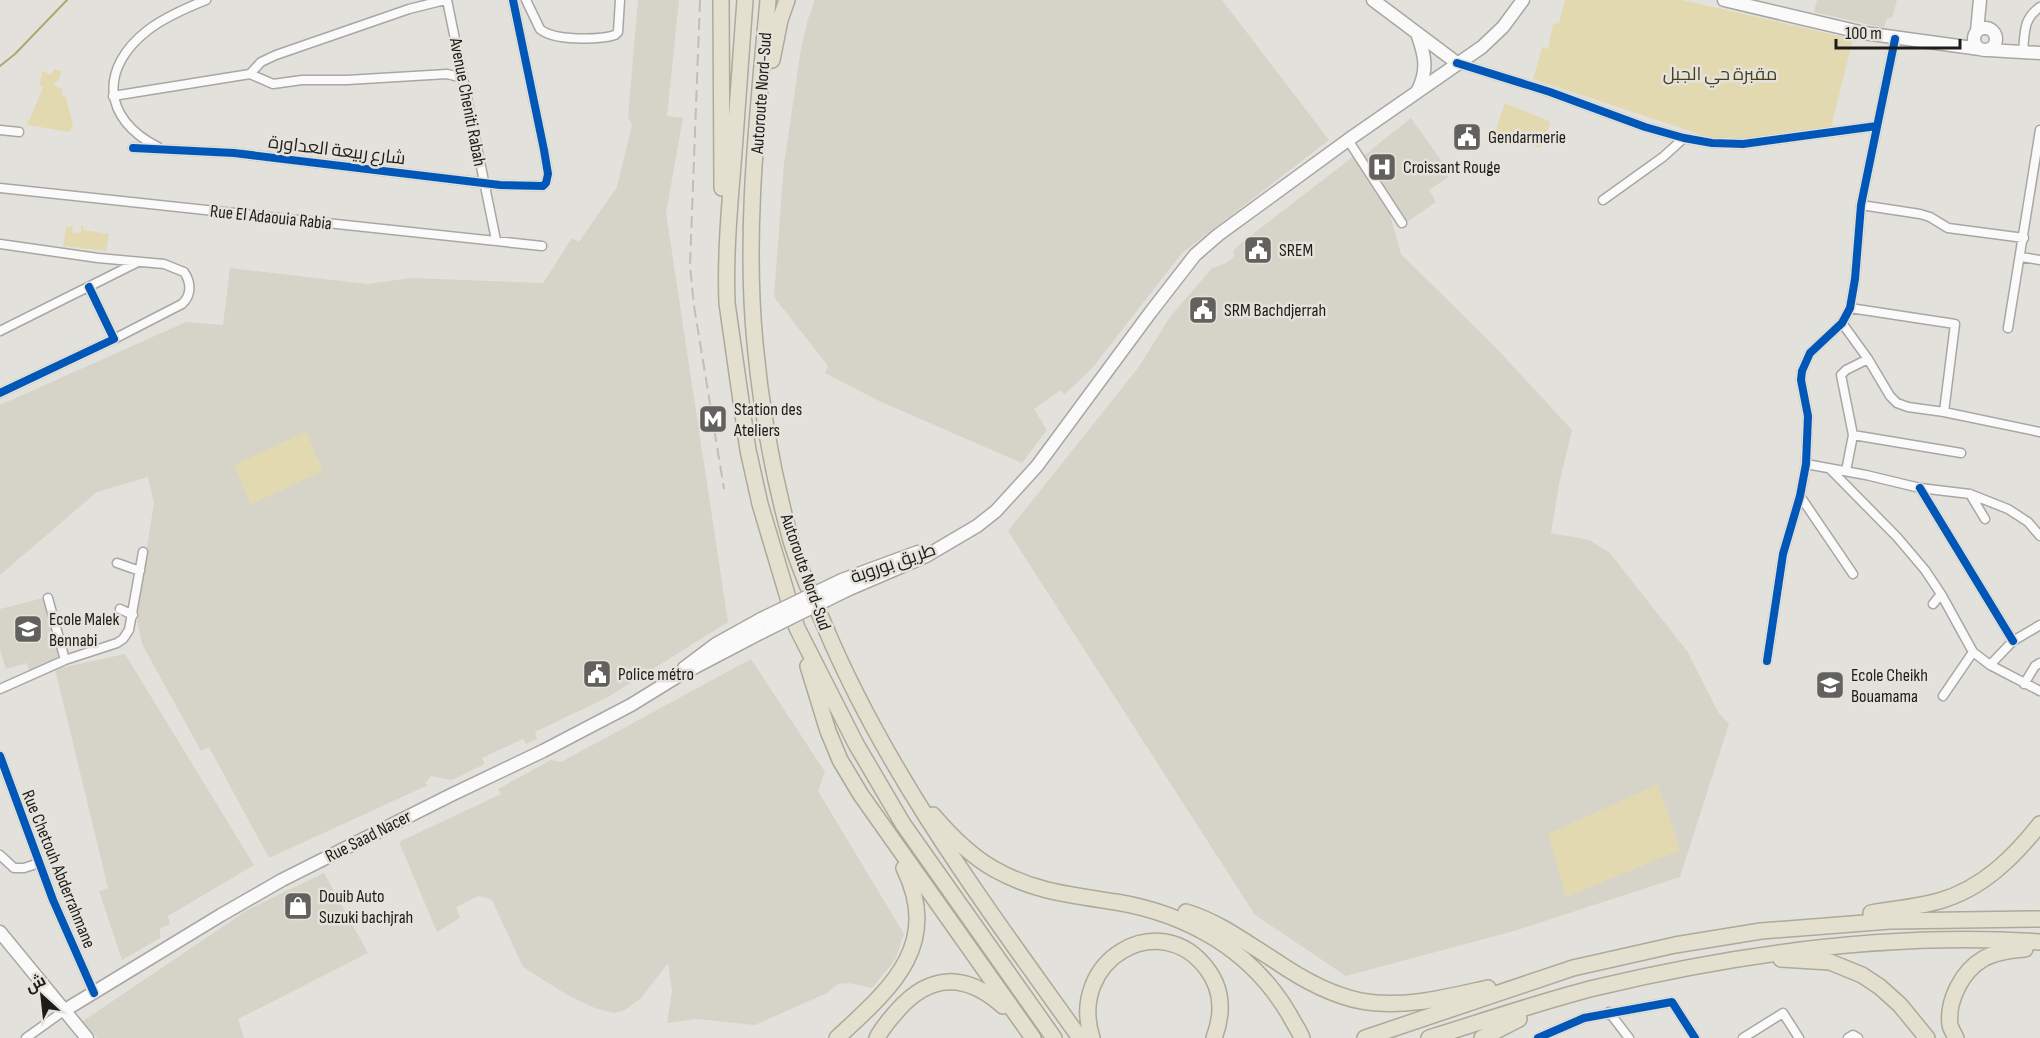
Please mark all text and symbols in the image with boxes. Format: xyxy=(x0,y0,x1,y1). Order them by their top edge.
scale bar xyxy=(1836,12,1960,50)
text: 100 m xyxy=(1845,23,1882,44)
street label: Autoroute Nord-Sud xyxy=(747,32,776,155)
street label: Avenue Cheniti Rabah xyxy=(445,35,490,168)
park label: مقبرة حي الجبل xyxy=(1663,64,1777,88)
public building icon: Gendarmerie xyxy=(1451,121,1483,153)
place label: Gendarmerie xyxy=(1488,127,1566,148)
street label: شارع ربيعة العداورة xyxy=(267,132,407,170)
hospital icon: Croissant Rouge xyxy=(1366,151,1398,183)
place label: Croissant Rouge xyxy=(1403,157,1501,178)
street label: Rue El Adaouia Rabia xyxy=(209,201,333,234)
public building icon: SREM xyxy=(1242,234,1274,266)
place label: SREM xyxy=(1279,240,1313,261)
public building icon: SRM Bachdjerrah xyxy=(1187,294,1219,326)
place label: SRM Bachdjerrah xyxy=(1224,300,1326,321)
place label: Station des Ateliers xyxy=(733,399,802,441)
metro station icon: Station des Ateliers xyxy=(697,403,729,435)
street label: Autoroute Nord-Sud xyxy=(775,510,835,633)
street label: طريق بوروبة xyxy=(848,539,939,589)
place label: Ecole Malek Bennabi xyxy=(49,609,120,651)
school or university icon: Ecole Malek Bennabi xyxy=(12,613,44,645)
public building icon: Police métro xyxy=(581,658,613,690)
place label: Police métro xyxy=(618,664,694,685)
place label: Ecole Cheikh Bouamama xyxy=(1851,665,1928,707)
school or university icon: Ecole Cheikh Bouamama xyxy=(1814,669,1846,701)
street label: Rue Chetouh Abderrahmane xyxy=(17,787,100,951)
street label: Rue Saad Nacer xyxy=(322,806,415,867)
place label: Douib Auto Suzuki bachjrah xyxy=(319,886,413,928)
shop icon: Douib Auto Suzuki bachjrah xyxy=(282,890,314,922)
north arrow xyxy=(12,966,72,1026)
text: ش xyxy=(22,971,49,997)

